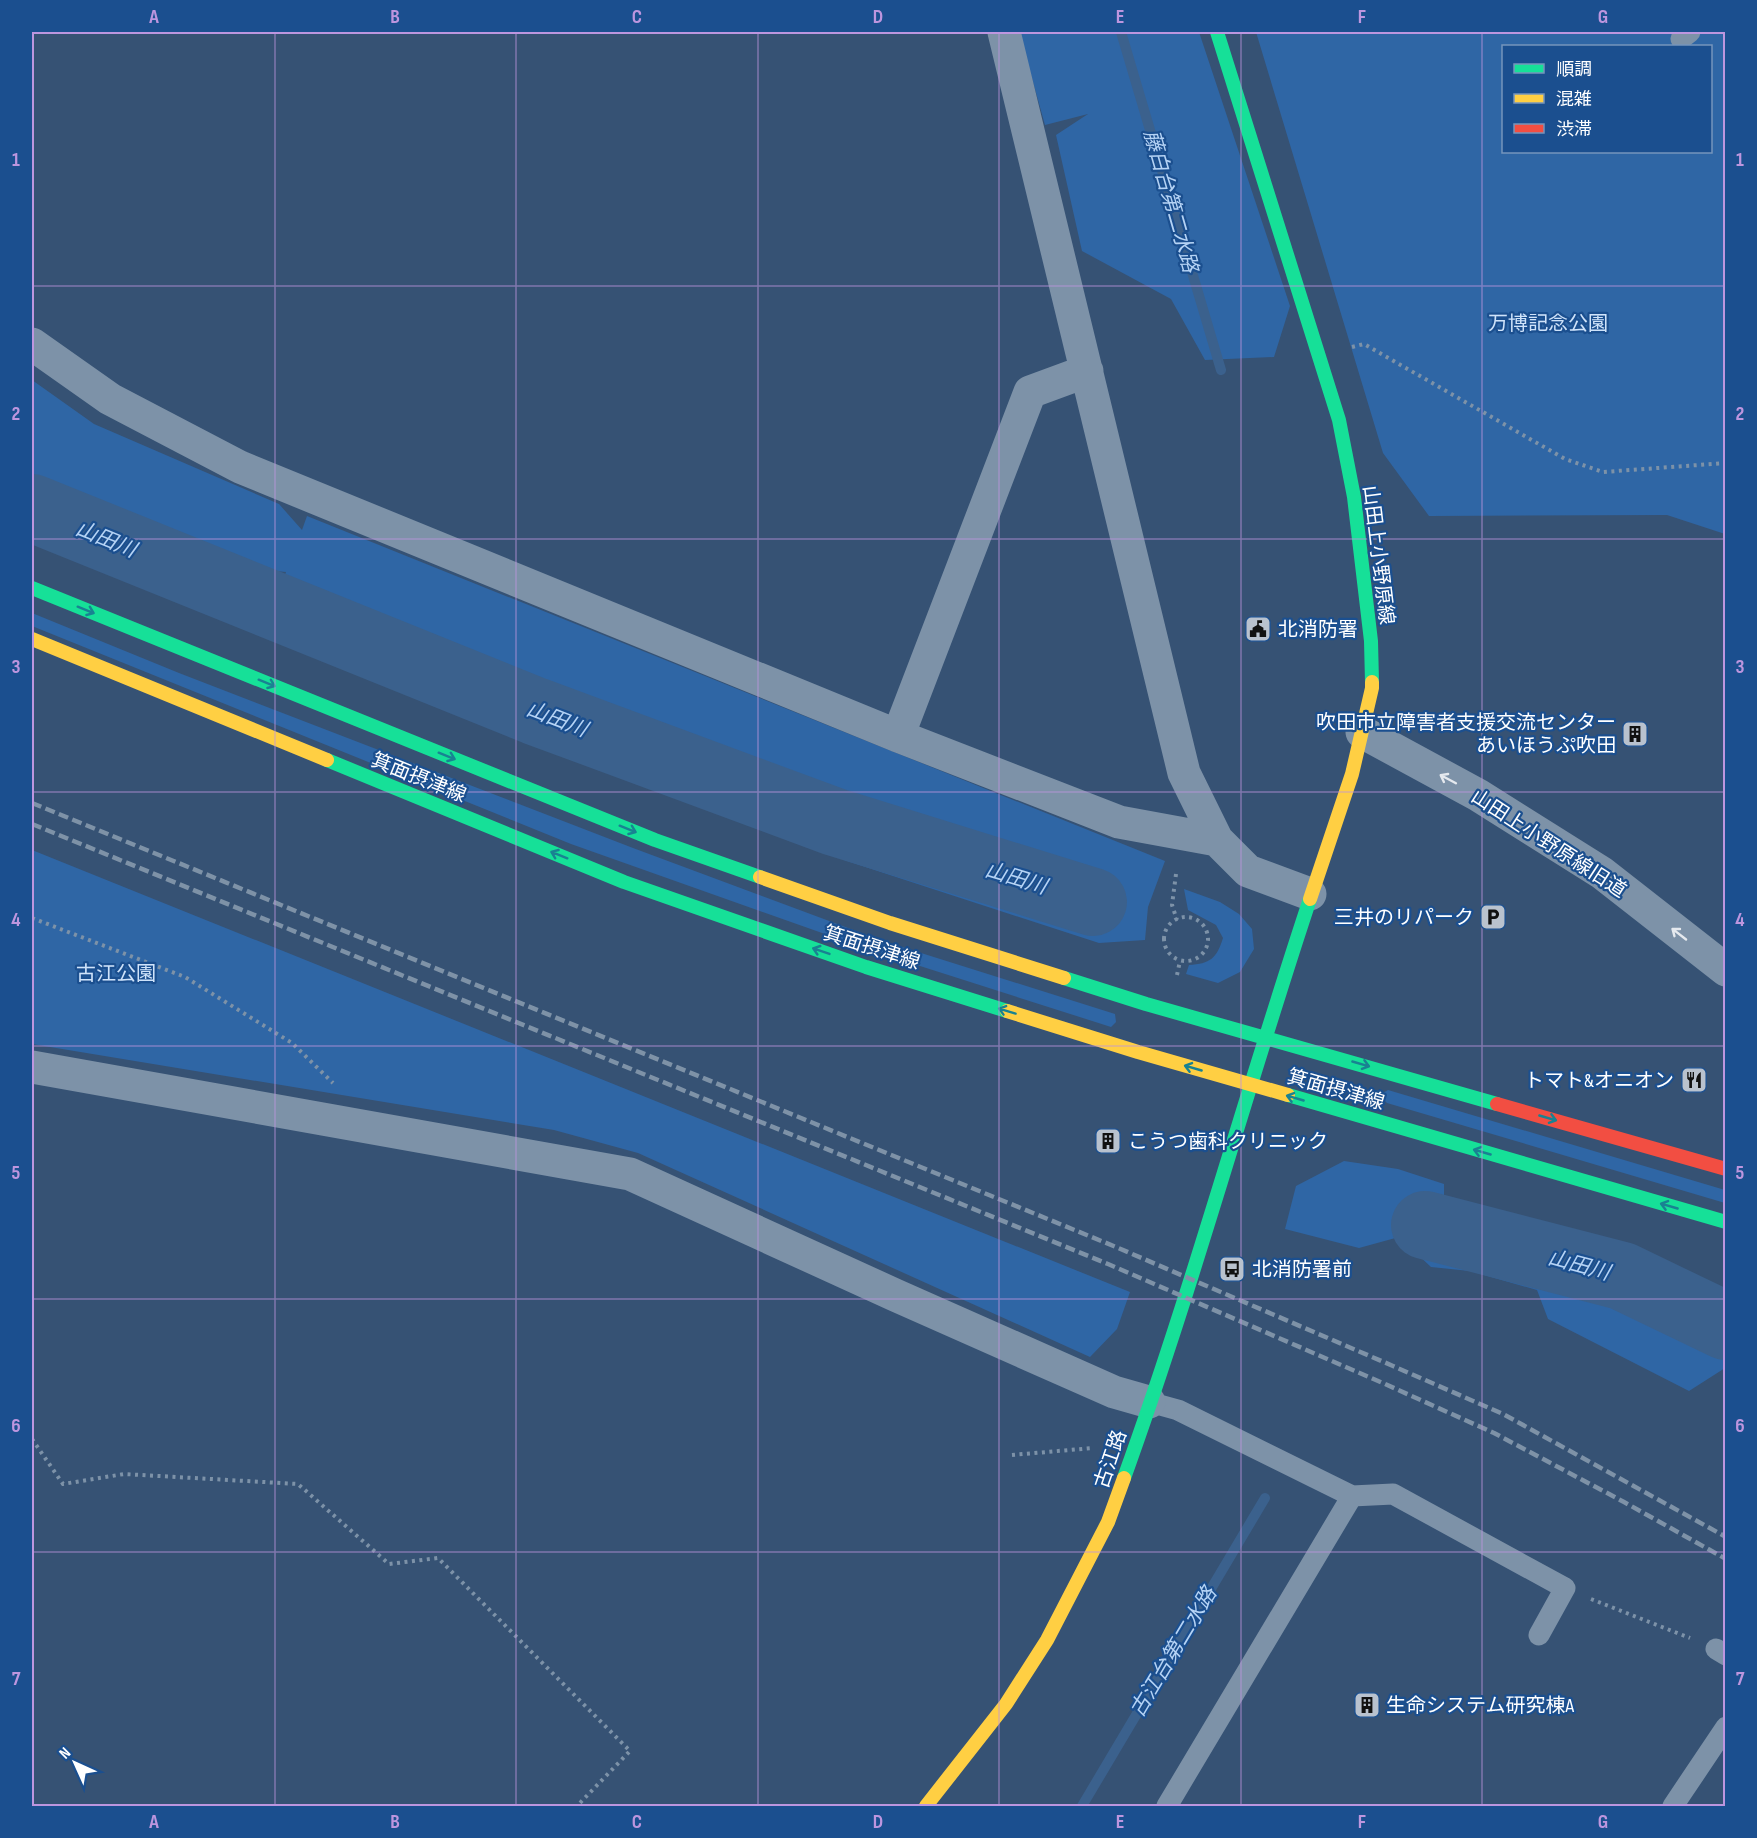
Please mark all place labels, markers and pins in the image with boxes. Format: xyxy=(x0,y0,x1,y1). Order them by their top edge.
public building icon: 北消防署 xyxy=(1243,614,1273,644)
place label: 北消防署 xyxy=(1278,618,1358,642)
place label: 吹田市立障害者支援交流センター あいほうぷ吹田 xyxy=(1316,711,1616,758)
building icon: 吹田市立障害者支援交流センター あいほうぷ吹田 xyxy=(1620,719,1650,749)
parking icon: 三井のリパーク xyxy=(1478,902,1508,932)
place label: 三井のリパーク xyxy=(1334,906,1474,930)
restaurant icon: トマト&オニオン xyxy=(1679,1065,1709,1095)
place label: トマト&オニオン xyxy=(1524,1069,1674,1093)
building icon: こうつ歯科クリニック xyxy=(1093,1126,1123,1156)
place label: こうつ歯科クリニック xyxy=(1128,1130,1328,1154)
bus stop icon: 北消防署前 xyxy=(1217,1254,1247,1284)
place label: 北消防署前 xyxy=(1252,1258,1352,1282)
building icon: 生命システム研究棟A xyxy=(1352,1690,1382,1720)
place label: 生命システム研究棟A xyxy=(1386,1694,1574,1718)

